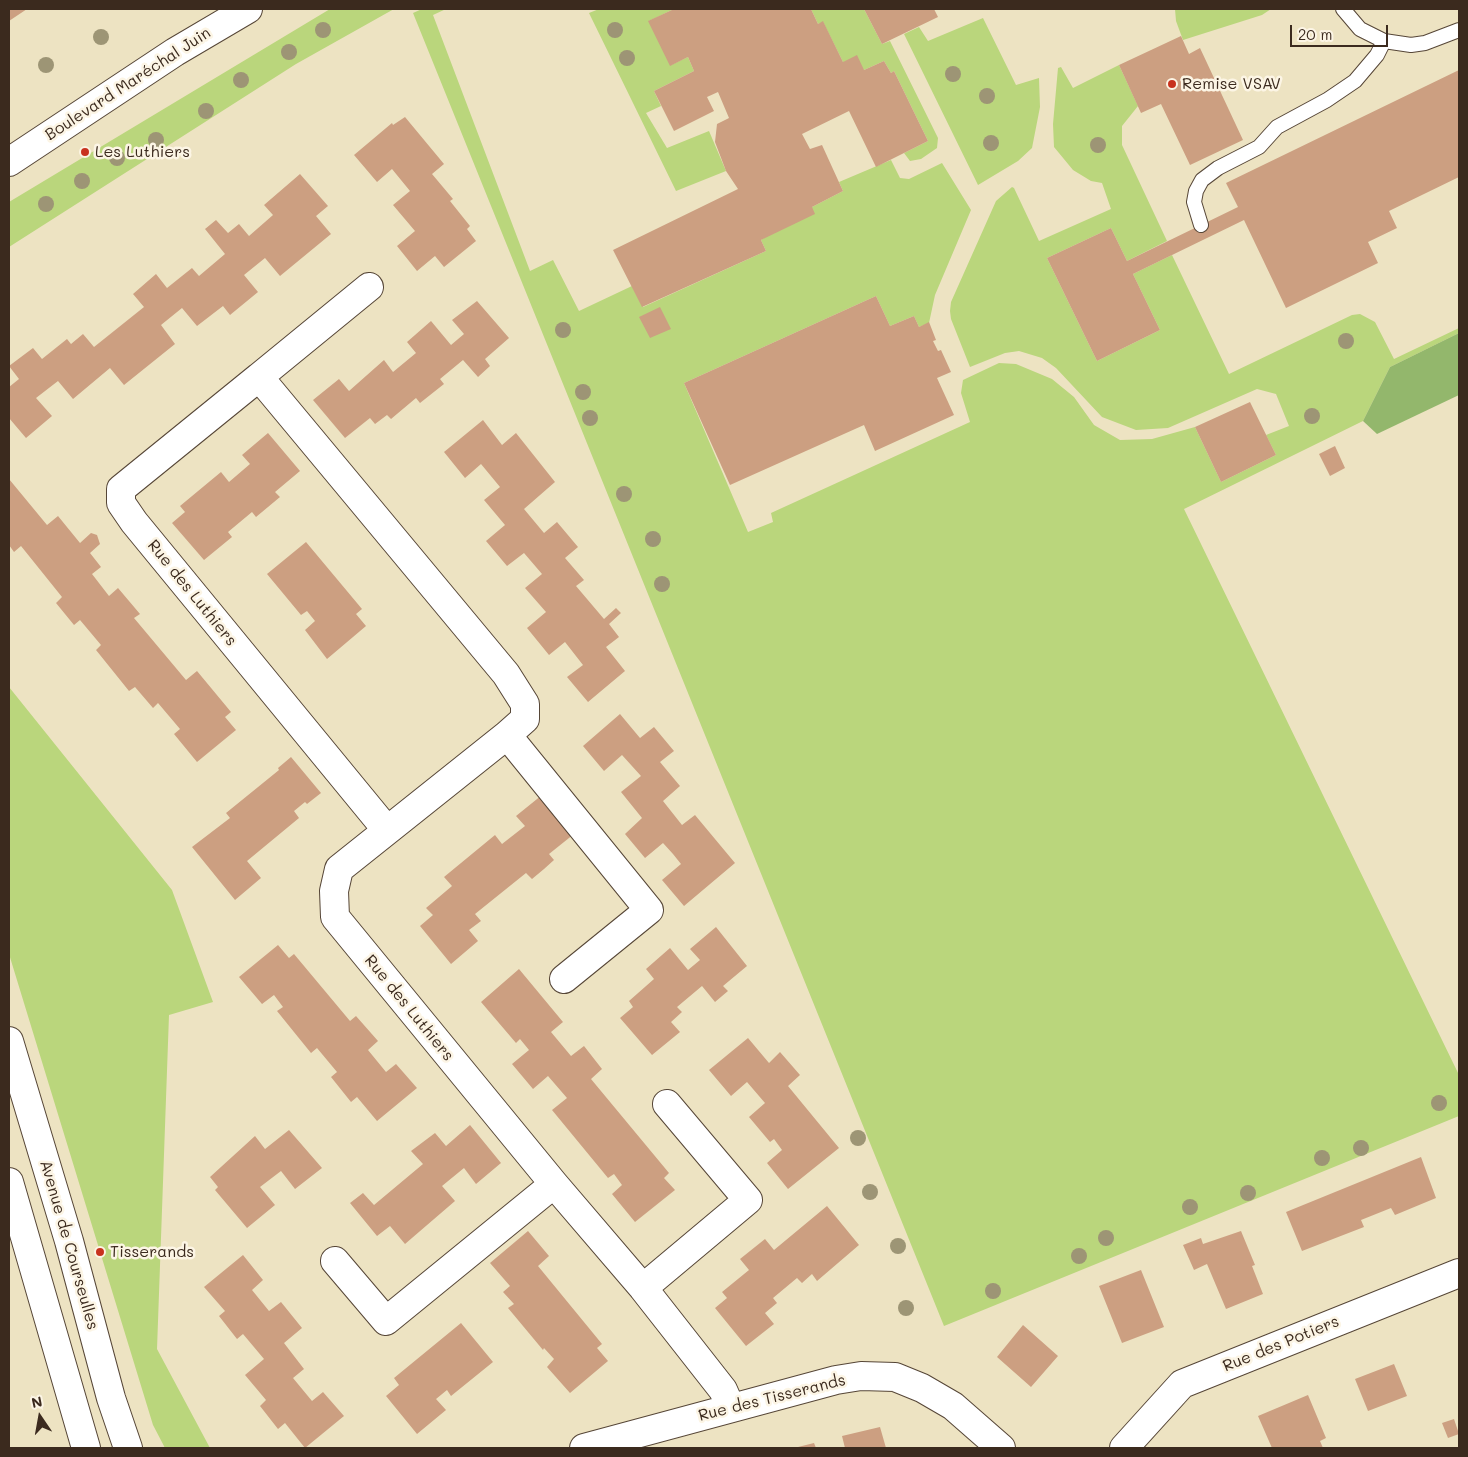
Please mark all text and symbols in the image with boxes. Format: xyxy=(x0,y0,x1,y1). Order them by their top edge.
scale bar xyxy=(1293,15,1390,47)
street label: Boulevard Maréchal Juin xyxy=(42,23,214,145)
text: 20 m xyxy=(1298,24,1332,44)
place label: Remise VSAV xyxy=(1182,74,1281,94)
marker: Remise VSAV xyxy=(1166,78,1178,90)
place label: Les Luthiers xyxy=(95,142,190,162)
marker: Les Luthiers xyxy=(79,146,91,158)
street label: Rue des Luthiers xyxy=(143,536,241,650)
street label: Rue des Luthiers xyxy=(360,951,458,1065)
street label: Avenue de Courseulles xyxy=(36,1158,102,1332)
place label: Tisserands xyxy=(110,1242,194,1262)
marker: Tisserands xyxy=(94,1246,106,1258)
street label: Rue des Potiers xyxy=(1220,1312,1342,1376)
street label: Rue des Tisserands xyxy=(696,1370,848,1426)
text: N xyxy=(30,1391,44,1412)
north arrow xyxy=(15,1392,65,1442)

